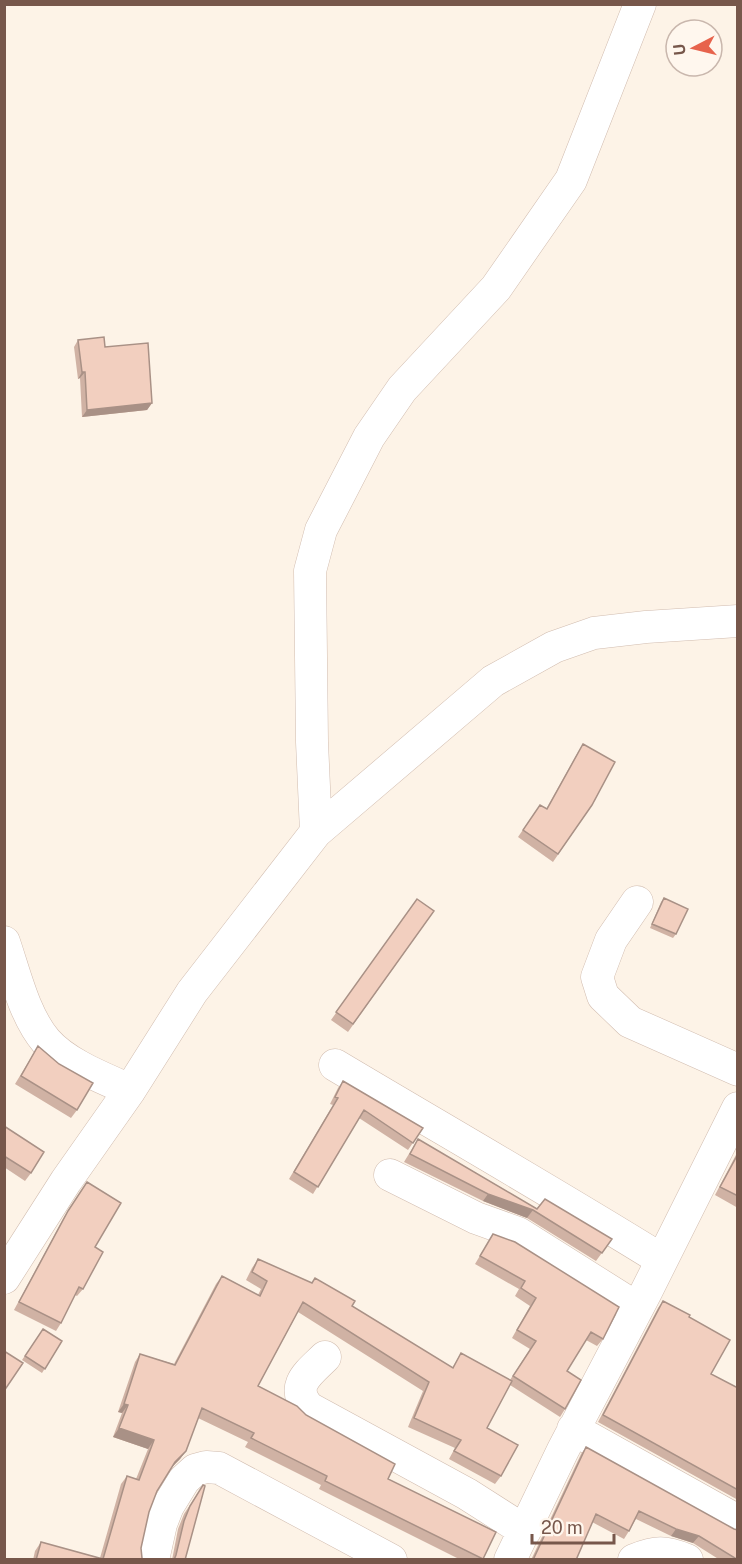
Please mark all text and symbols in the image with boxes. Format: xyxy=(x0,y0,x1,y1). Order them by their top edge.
north arrow xyxy=(664,18,724,78)
text: U xyxy=(669,43,690,57)
scale bar xyxy=(532,1507,614,1545)
text: 20 m xyxy=(541,1517,583,1538)

